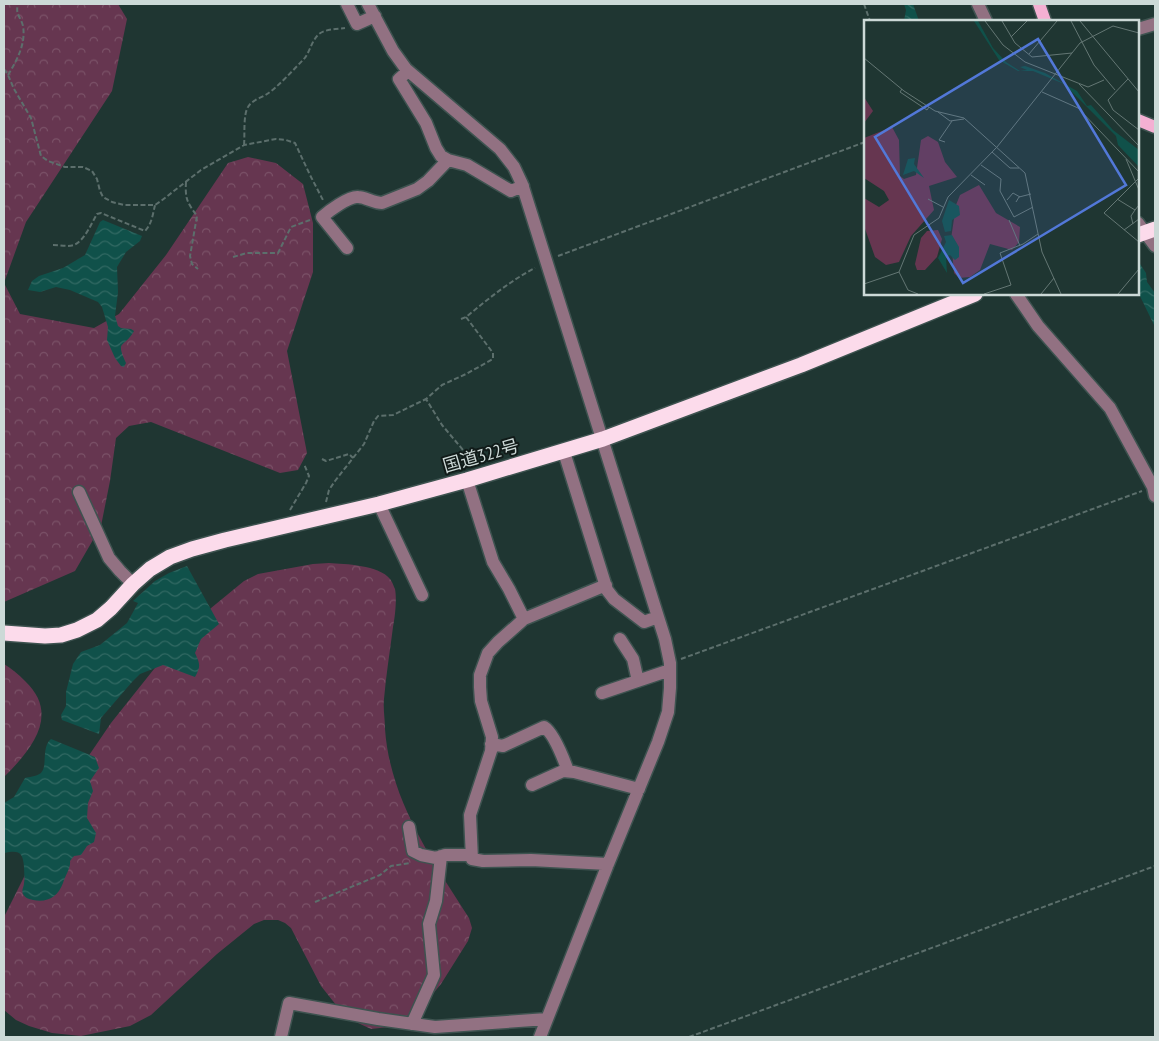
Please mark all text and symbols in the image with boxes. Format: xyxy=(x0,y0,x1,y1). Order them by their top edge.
inset map xyxy=(864,20,1139,295)
street label: 国道322号 xyxy=(440,434,522,477)

